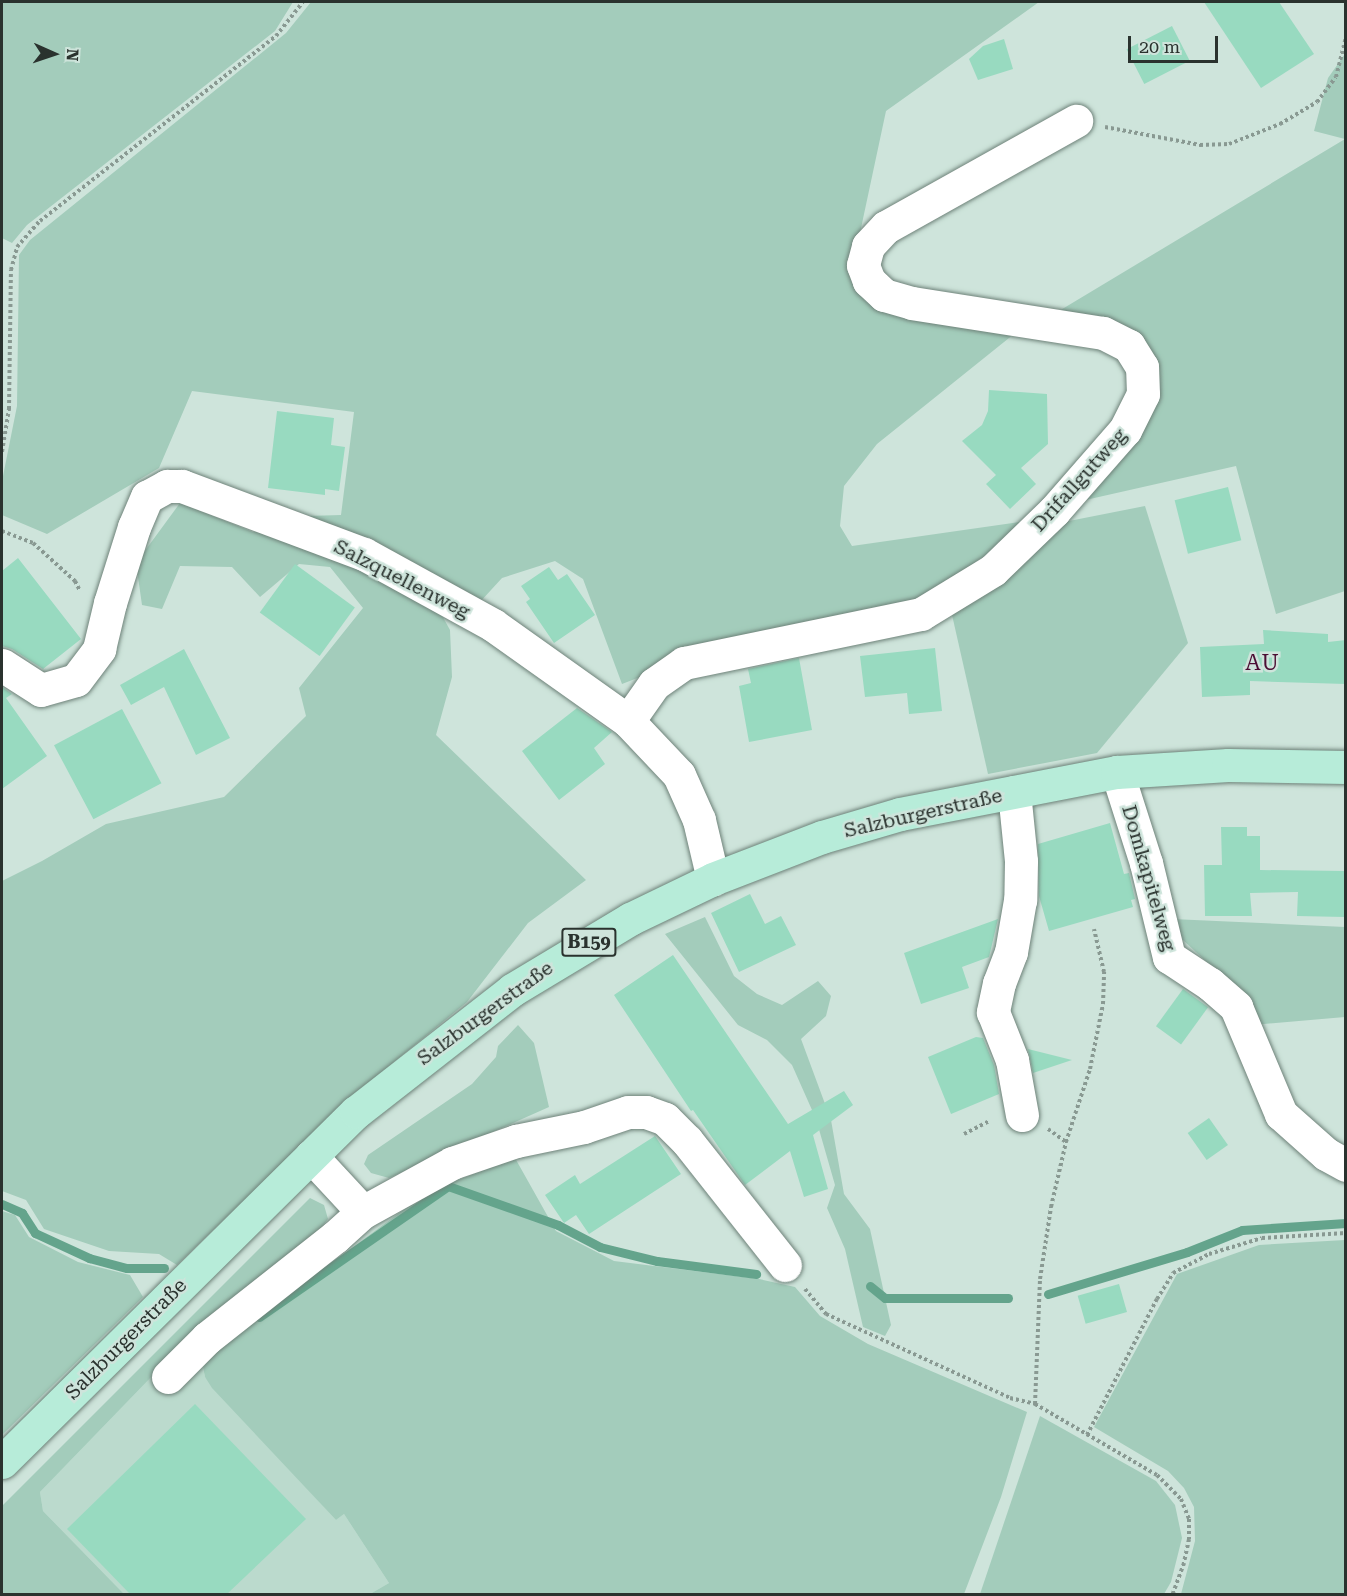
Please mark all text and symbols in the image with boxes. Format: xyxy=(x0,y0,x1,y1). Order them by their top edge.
north arrow xyxy=(24,24,84,84)
scale bar xyxy=(1131,24,1221,62)
text: 20 m xyxy=(1139,36,1180,57)
text: N xyxy=(63,48,82,62)
street label: Drifallgutweg xyxy=(1026,423,1132,537)
street label: Salzquellenweg xyxy=(330,534,474,624)
district label: AU xyxy=(1245,650,1281,676)
street label: Salzburgerstraße xyxy=(842,783,1004,843)
street label: Domkapitelweg xyxy=(1117,802,1181,954)
road number: B159 xyxy=(560,927,618,957)
street label: Salzburgerstraße xyxy=(413,956,557,1070)
street label: Salzburgerstraße xyxy=(60,1273,192,1405)

